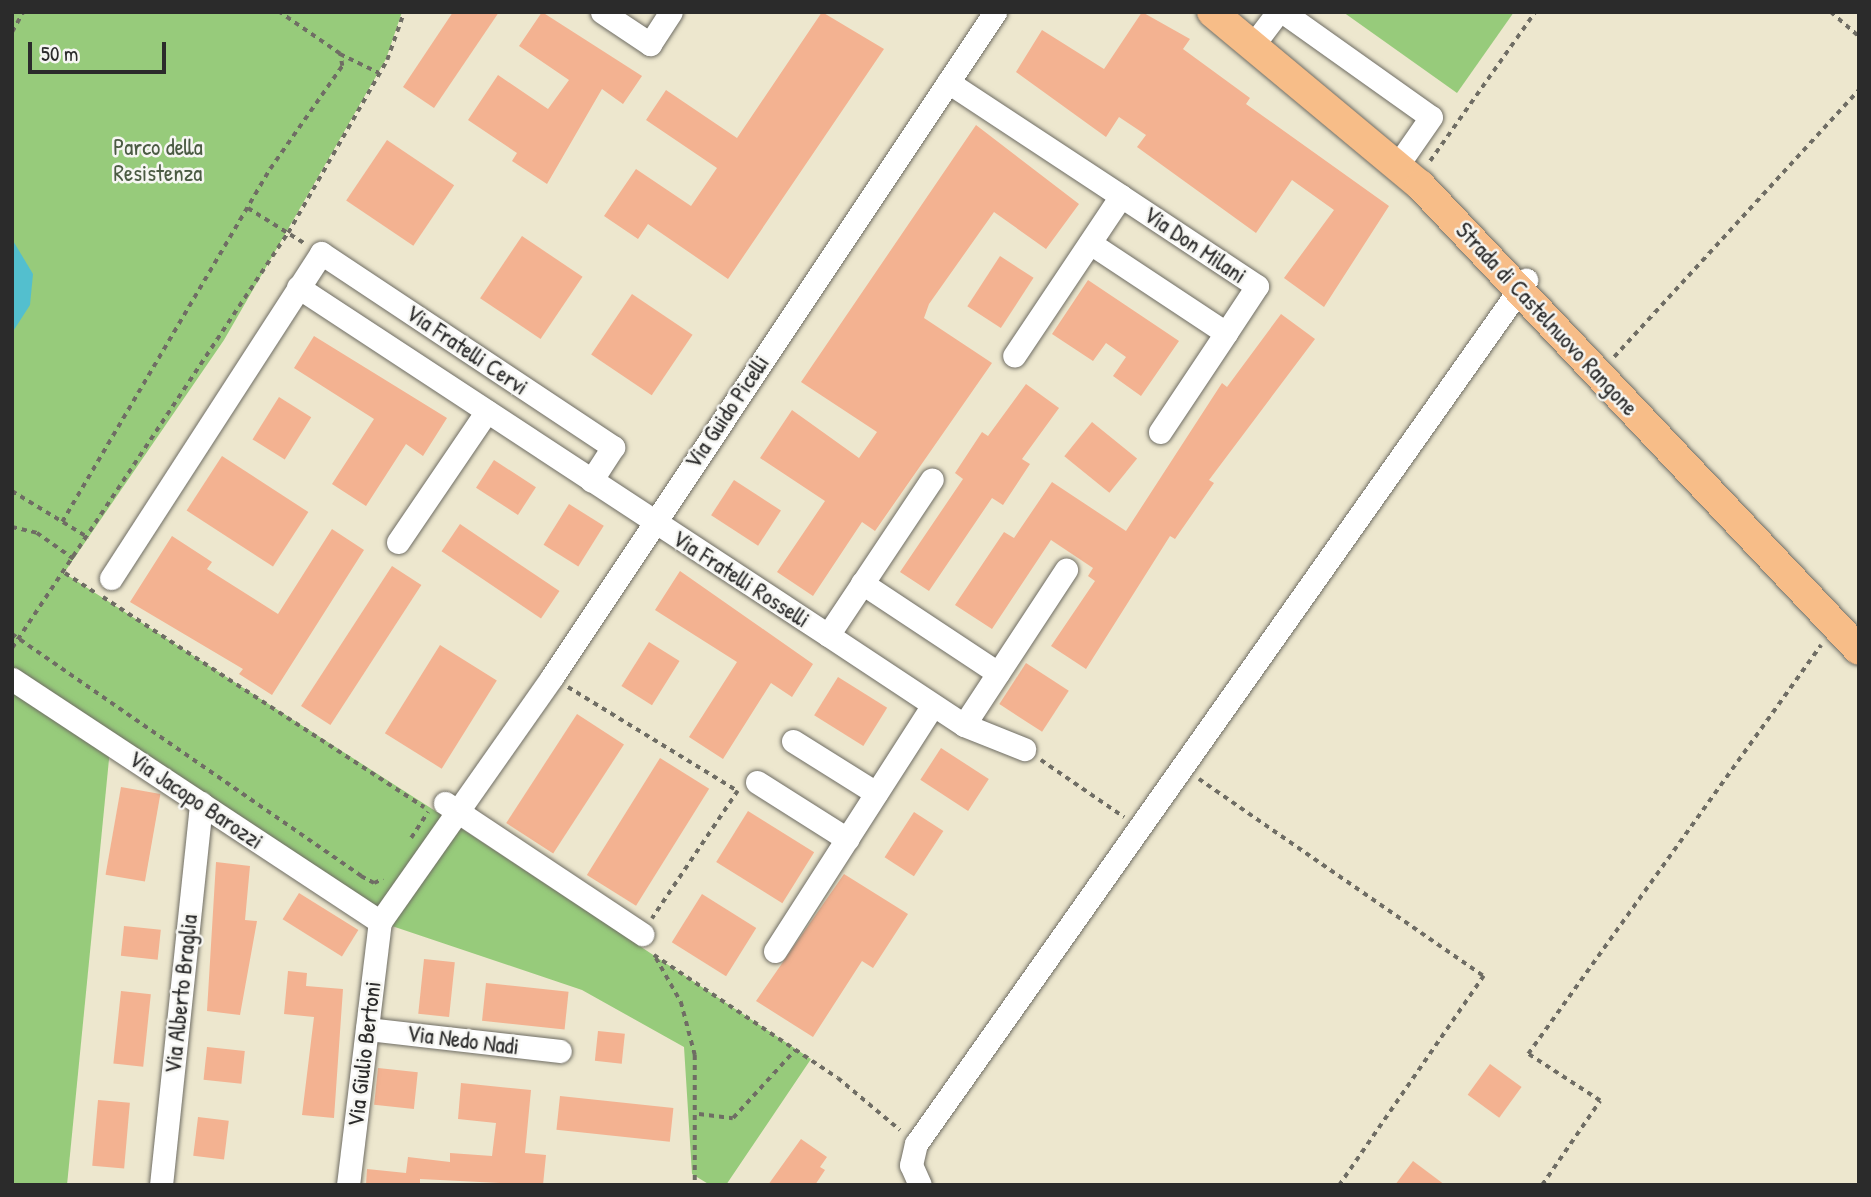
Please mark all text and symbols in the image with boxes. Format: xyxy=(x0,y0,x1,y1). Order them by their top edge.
scale bar xyxy=(32,28,170,72)
text: 50 m xyxy=(41,39,78,68)
park label: Parco della Resistenza xyxy=(113,133,203,187)
street label: Via Don Milani xyxy=(1138,201,1252,289)
street label: Strada di Castelnuovo Rangone xyxy=(1450,217,1644,421)
street label: Via Fratelli Cervi xyxy=(401,299,533,401)
street label: Via Guido Picelli xyxy=(679,350,775,474)
street label: Via Fratelli Rosselli xyxy=(667,524,815,634)
street label: Via Jacopo Barozzi xyxy=(124,745,268,855)
street label: Via Alberto Braglia xyxy=(159,913,203,1075)
street label: Via Giulio Bertoni xyxy=(341,980,387,1128)
street label: Via Nedo Nadi xyxy=(405,1019,521,1061)

